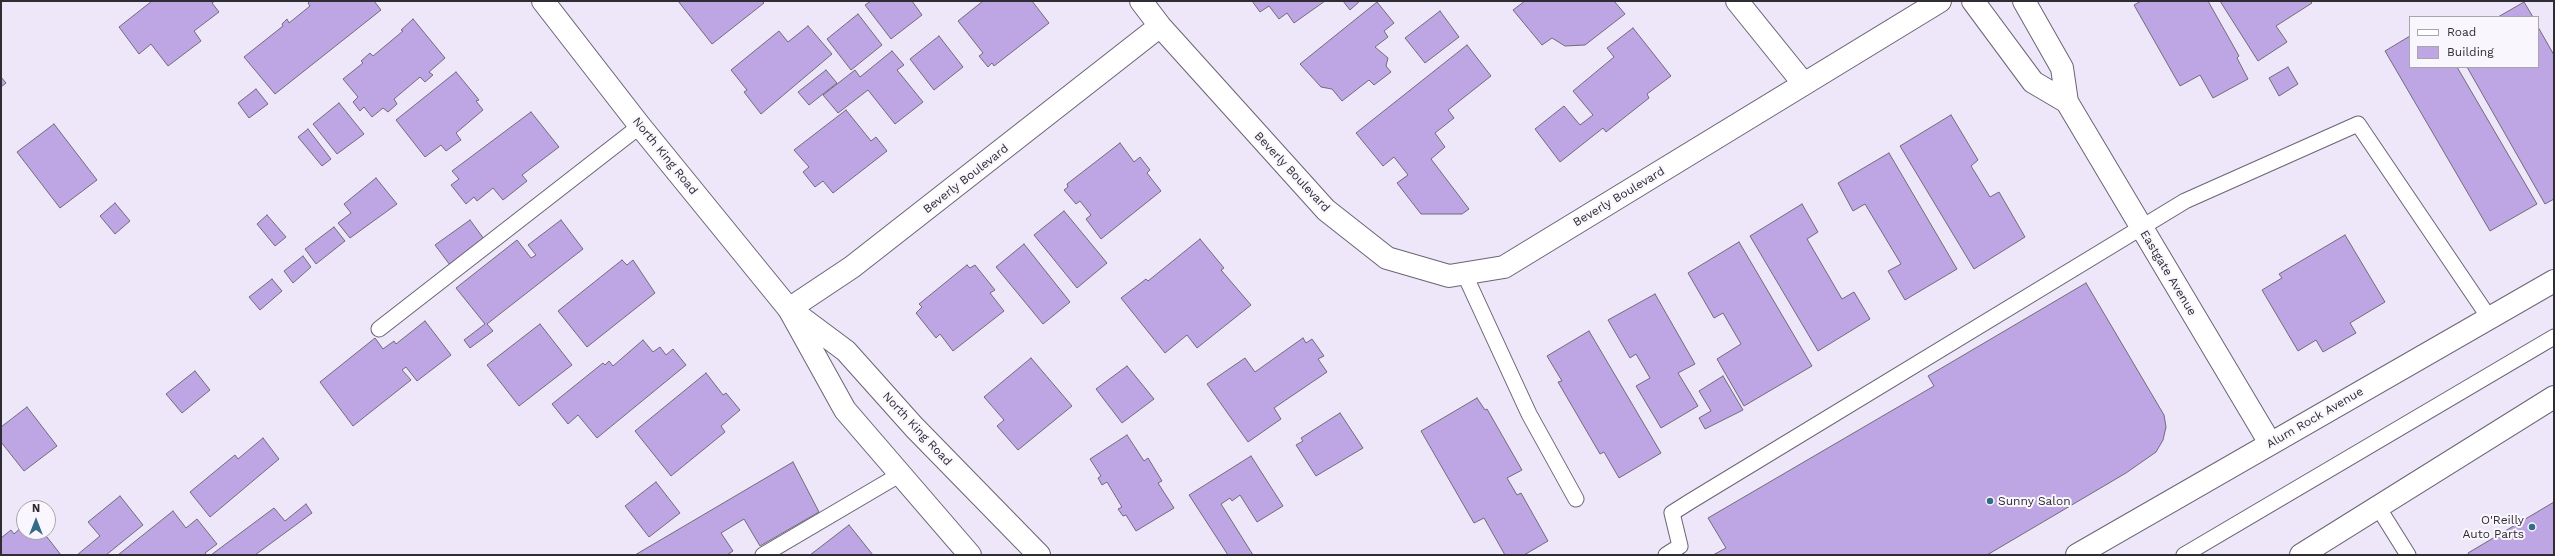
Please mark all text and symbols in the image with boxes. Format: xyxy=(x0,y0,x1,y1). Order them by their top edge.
legend xyxy=(2409,16,2539,68)
text: Road xyxy=(2447,25,2476,39)
text: Building xyxy=(2447,45,2494,59)
street label: North King Road xyxy=(629,114,701,198)
street label: Beverly Boulevard xyxy=(1251,129,1333,215)
street label: Beverly Boulevard xyxy=(920,141,1012,217)
street label: Beverly Boulevard xyxy=(1571,164,1667,230)
street label: Eastgate Avenue xyxy=(2137,228,2199,318)
street label: Alum Rock Avenue xyxy=(2264,384,2366,452)
street label: North King Road xyxy=(879,389,955,469)
place label: Sunny Salon xyxy=(1998,494,2071,508)
marker: Sunny Salon xyxy=(1985,496,1995,506)
north arrow xyxy=(16,500,56,540)
text: N xyxy=(32,502,40,515)
place label: O'Reilly Auto Parts xyxy=(2462,513,2524,541)
marker: O'Reilly Auto Parts xyxy=(2527,522,2537,532)

